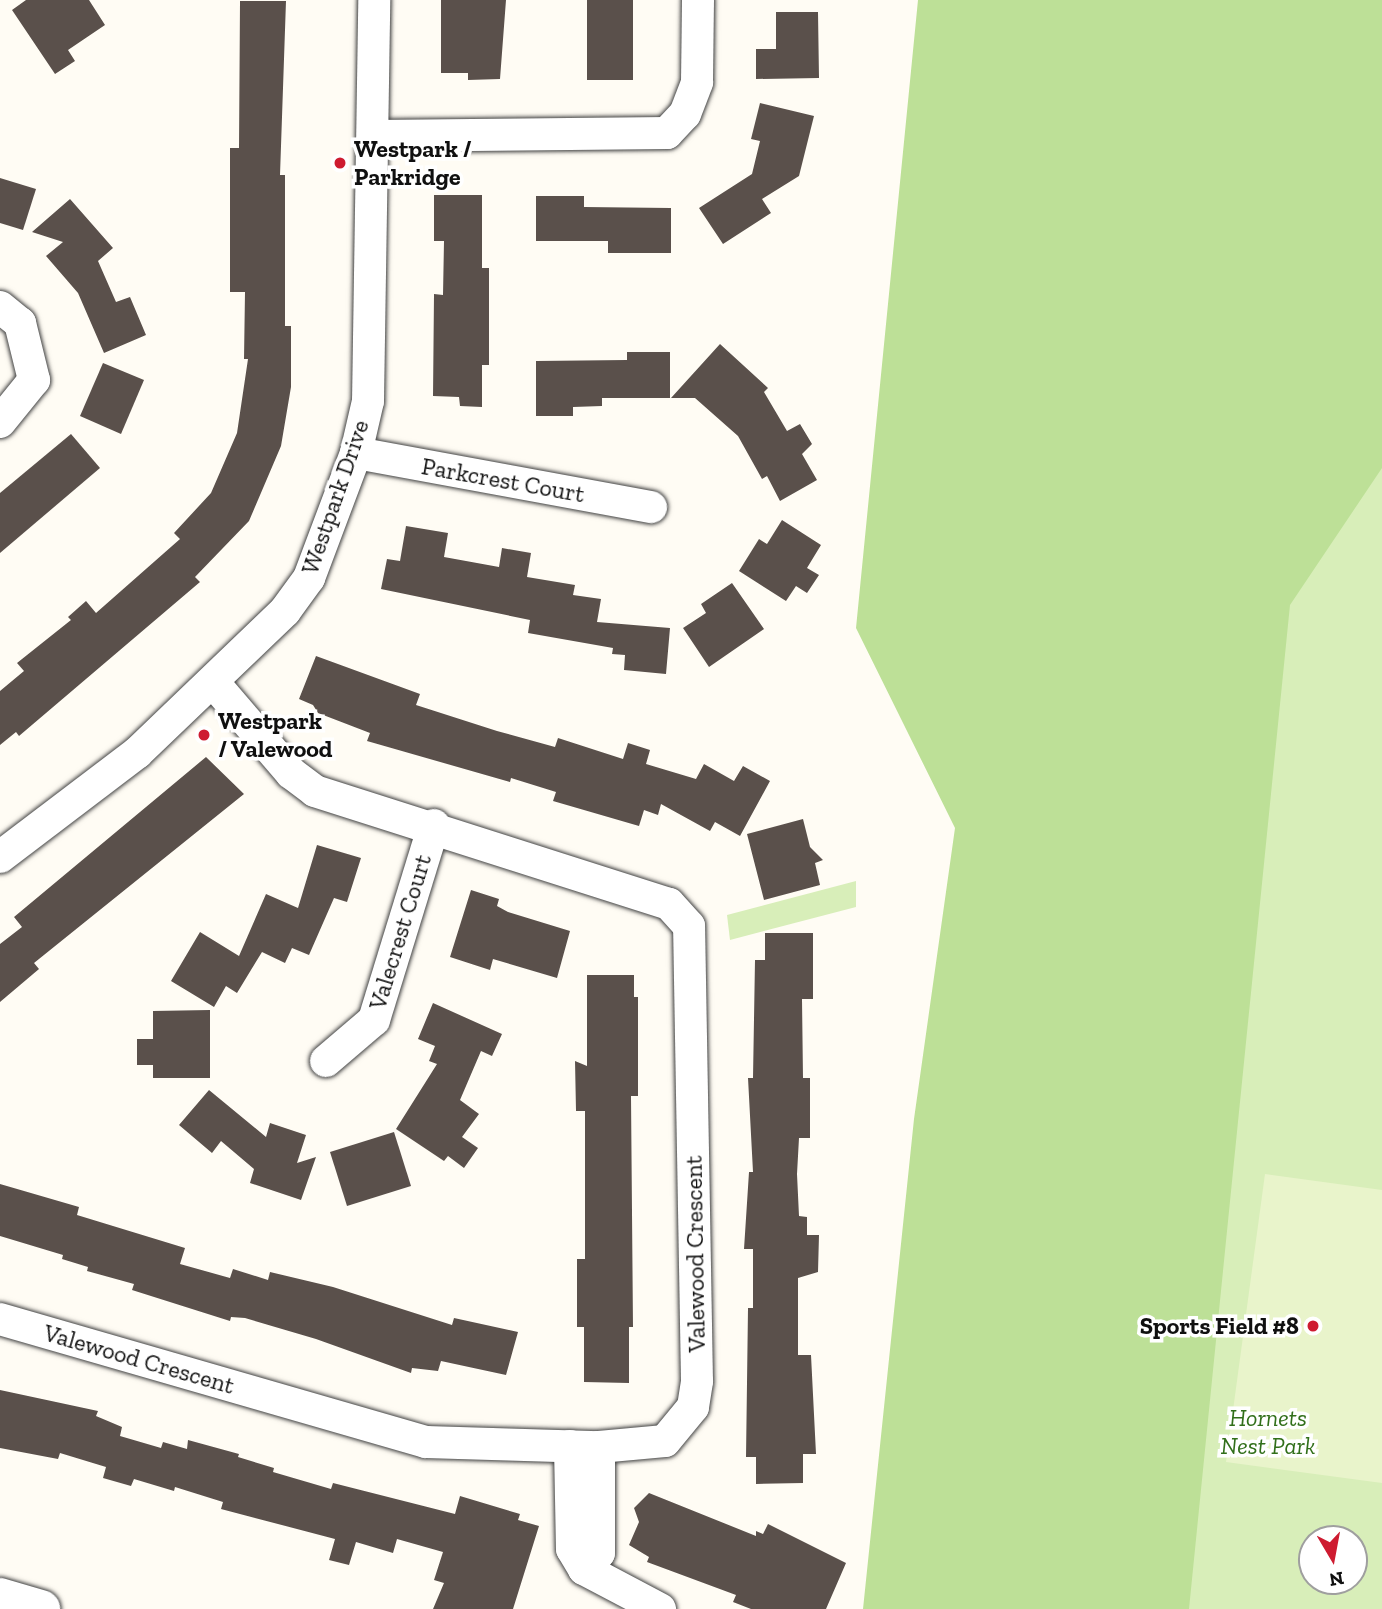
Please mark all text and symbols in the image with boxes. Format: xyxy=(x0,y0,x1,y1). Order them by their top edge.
place label: Westpark / Parkridge xyxy=(354,135,472,191)
marker: Westpark / Parkridge xyxy=(332,155,348,171)
street label: Westpark Drive xyxy=(295,416,375,578)
street label: Parkcrest Court xyxy=(419,452,587,508)
place label: Westpark / Valewood xyxy=(218,707,333,763)
marker: Westpark / Valewood xyxy=(196,727,212,743)
street label: Valecrest Court xyxy=(363,851,437,1013)
street label: Valewood Crescent xyxy=(679,1155,711,1353)
place label: Sports Field #8 xyxy=(1140,1312,1299,1340)
street label: Valewood Crescent xyxy=(40,1318,238,1400)
marker: Sports Field #8 xyxy=(1305,1318,1321,1334)
park label: Hornets Nest Park xyxy=(1221,1404,1315,1460)
north arrow xyxy=(1298,1525,1368,1595)
text: N xyxy=(1327,1567,1346,1592)

